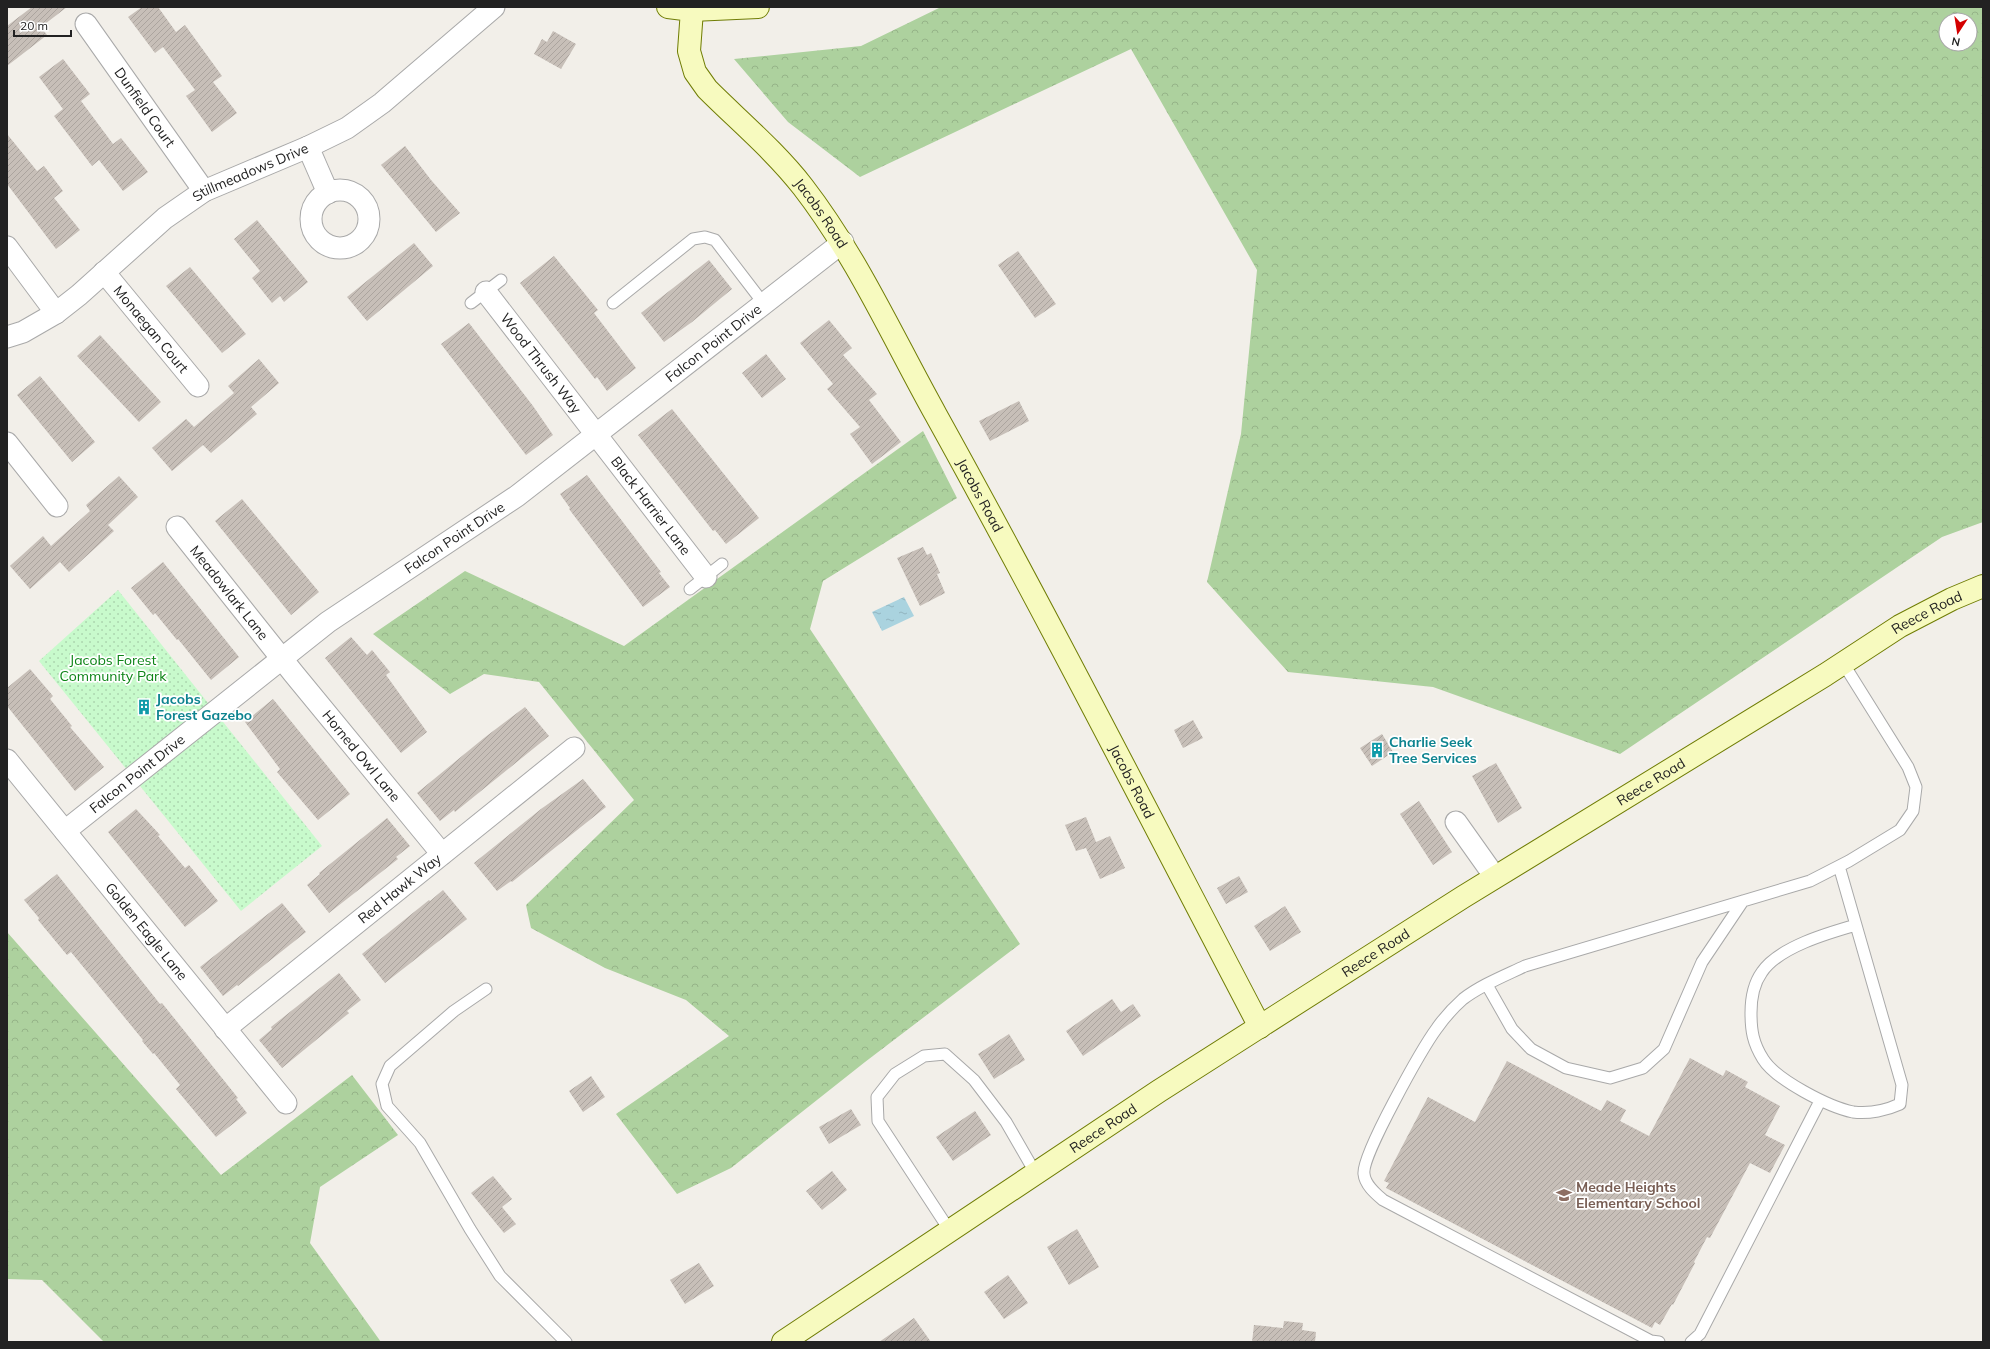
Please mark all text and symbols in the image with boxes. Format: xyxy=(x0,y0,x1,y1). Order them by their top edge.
scale bar xyxy=(14,12,71,38)
north arrow xyxy=(1938,12,1978,52)
text: 20 m xyxy=(20,18,48,33)
text: N xyxy=(1950,34,1961,49)
street label: Dunfield Court xyxy=(111,64,179,151)
street label: Stillmeadows Drive xyxy=(189,139,311,205)
street label: Jacobs Road xyxy=(791,174,851,251)
street label: Monaegan Court xyxy=(110,282,193,377)
street label: Falcon Point Drive xyxy=(662,300,765,386)
street label: Wood Thrush Way xyxy=(497,309,586,417)
street label: Black Harrier Lane xyxy=(607,453,695,559)
street label: Jacobs Road xyxy=(953,455,1007,535)
street label: Falcon Point Drive xyxy=(401,498,508,578)
street label: Meadowlark Lane xyxy=(186,542,273,644)
street label: Reece Road xyxy=(1888,587,1965,638)
park label: Jacobs Forest Community Park xyxy=(60,651,167,685)
place label: Jacobs Forest Gazebo xyxy=(156,690,252,724)
building icon: Jacobs Forest Gazebo xyxy=(135,698,153,716)
street label: Horned Owl Lane xyxy=(318,706,404,806)
street label: Falcon Point Drive xyxy=(86,730,188,817)
place label: Charlie Seek Tree Services xyxy=(1389,733,1477,767)
street label: Jacobs Road xyxy=(1105,741,1159,822)
building icon: Charlie Seek Tree Services xyxy=(1368,741,1386,759)
street label: Reece Road xyxy=(1613,754,1688,810)
street label: Red Hawk Way xyxy=(354,849,445,927)
street label: Golden Eagle Lane xyxy=(101,879,192,984)
street label: Reece Road xyxy=(1338,924,1413,981)
street label: Reece Road xyxy=(1066,1099,1140,1157)
place label: Meade Heights Elementary School xyxy=(1576,1178,1700,1212)
school or university icon: Meade Heights Elementary School xyxy=(1555,1186,1573,1204)

